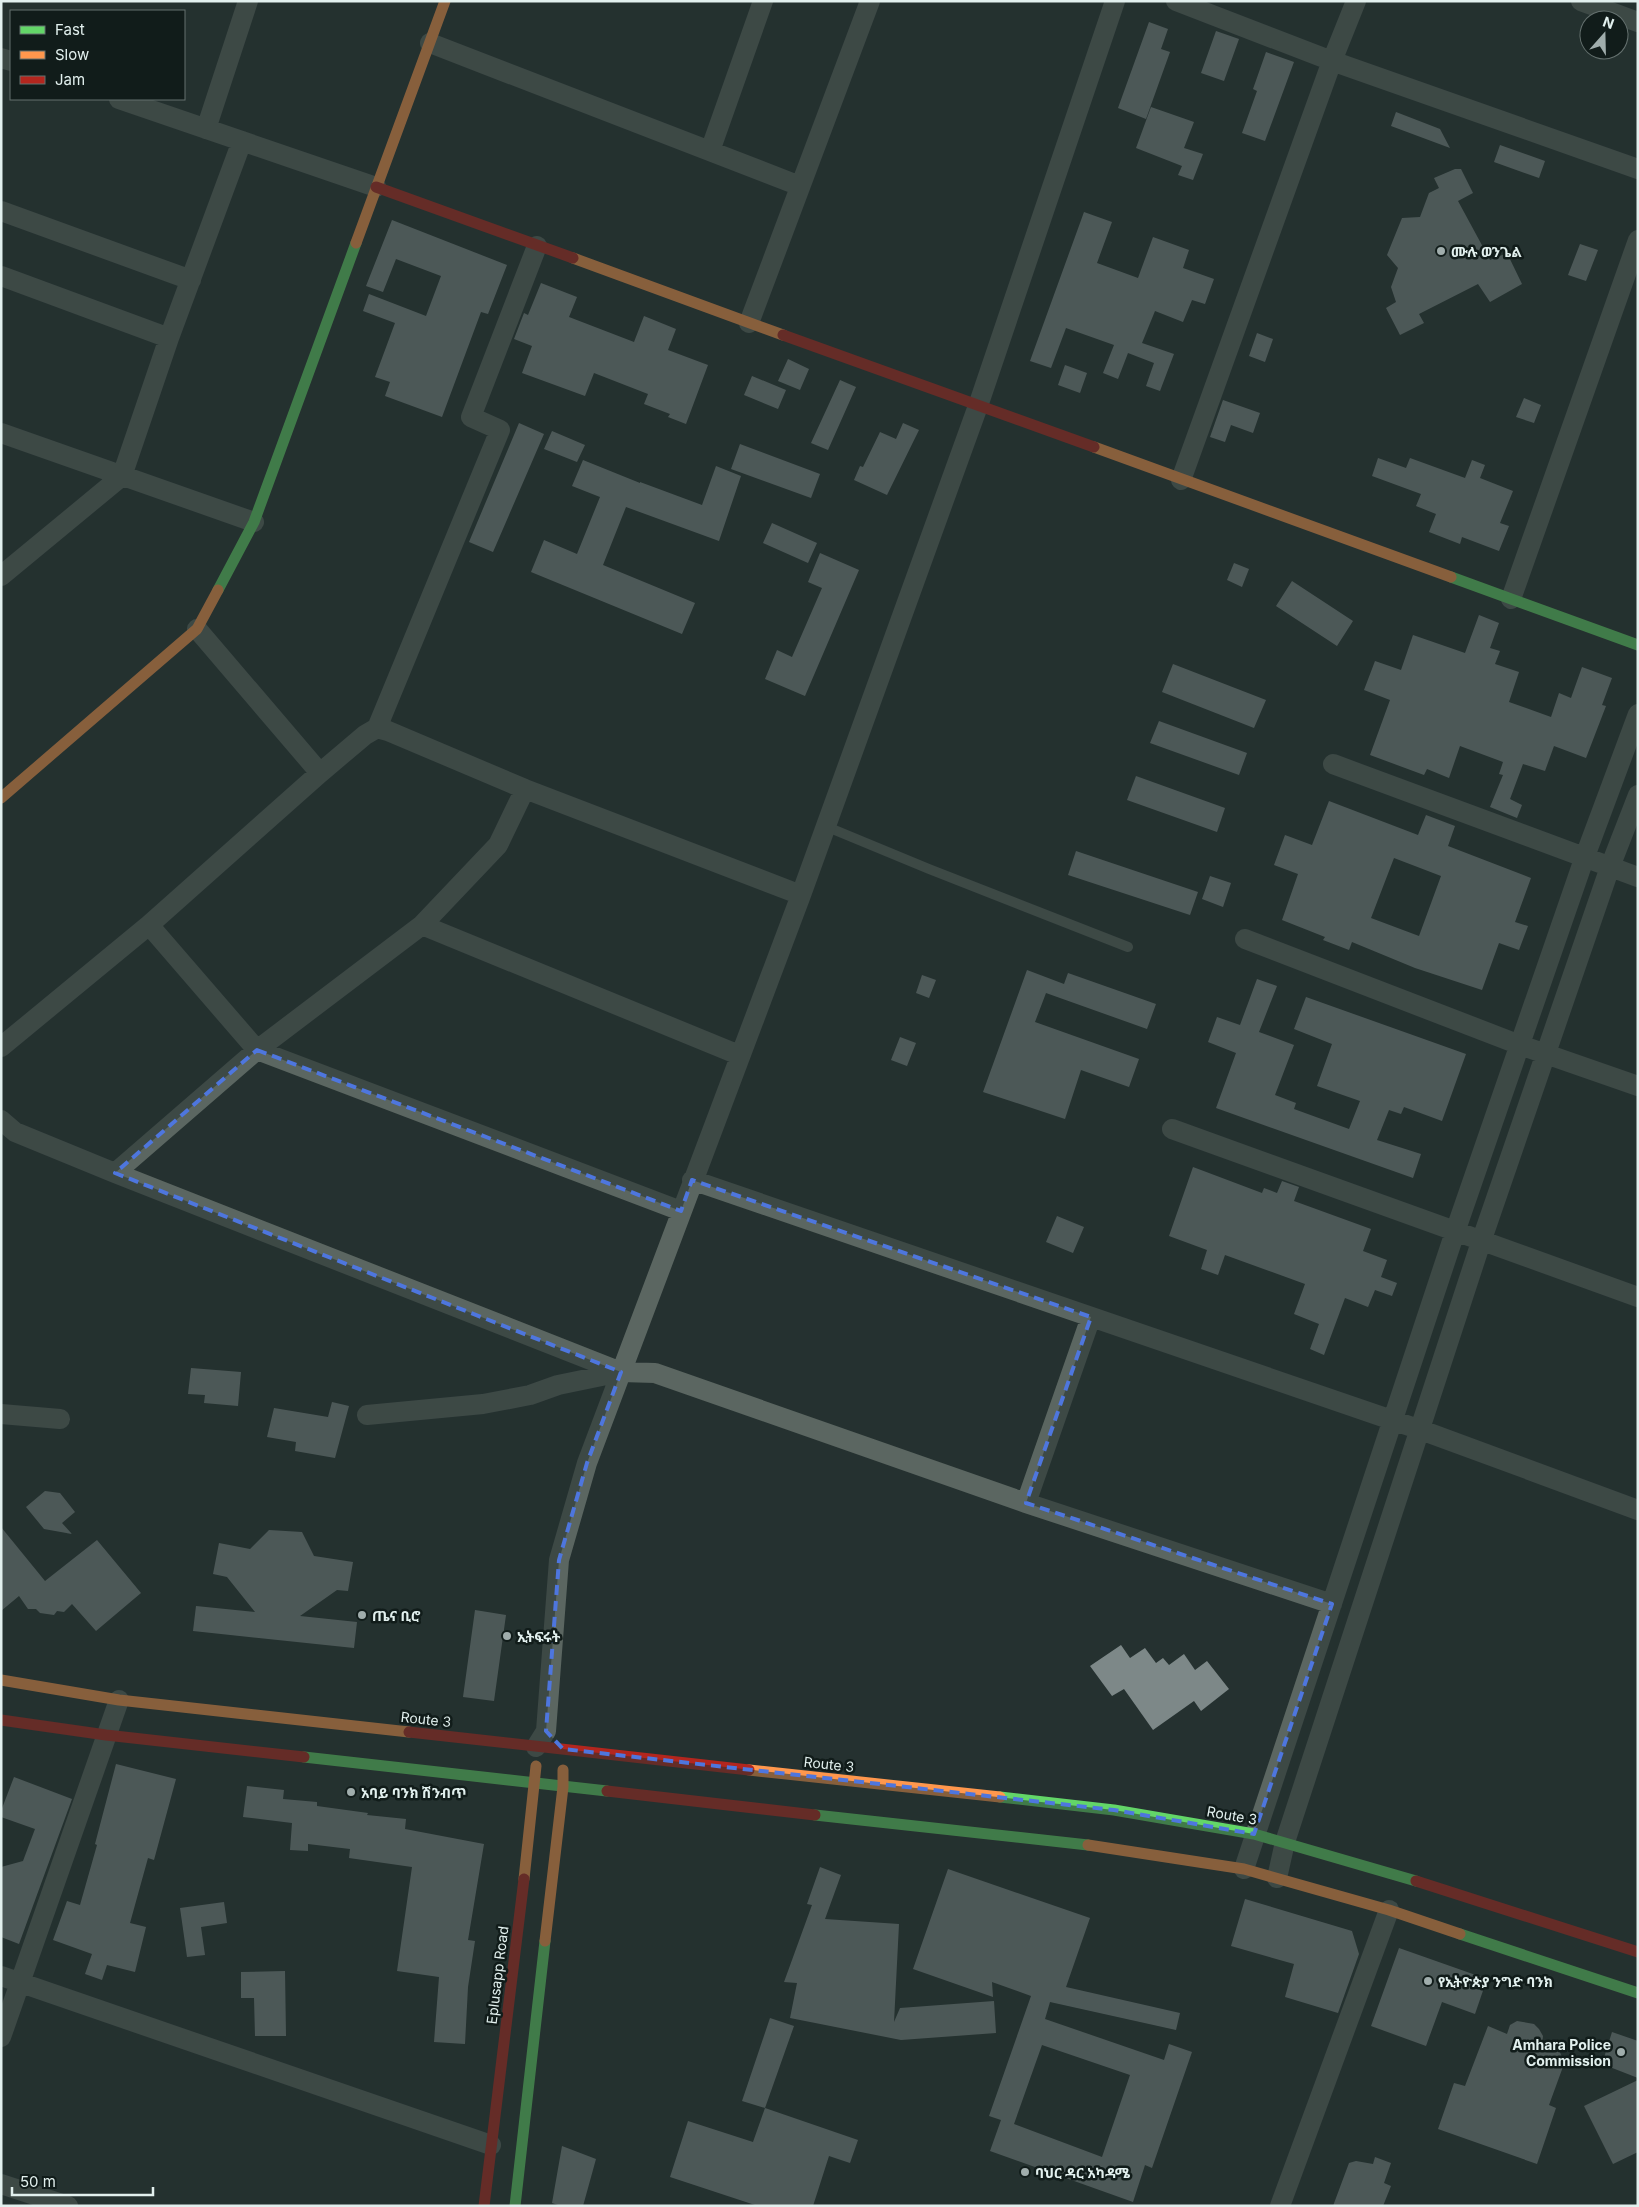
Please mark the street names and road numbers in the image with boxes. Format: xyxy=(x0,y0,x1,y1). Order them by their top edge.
street label: Route 3 xyxy=(400,1708,452,1730)
street label: Route 3 xyxy=(803,1753,855,1775)
street label: Route 3 xyxy=(1206,1802,1258,1828)
street label: Eplusapp Road xyxy=(483,1925,511,2025)

